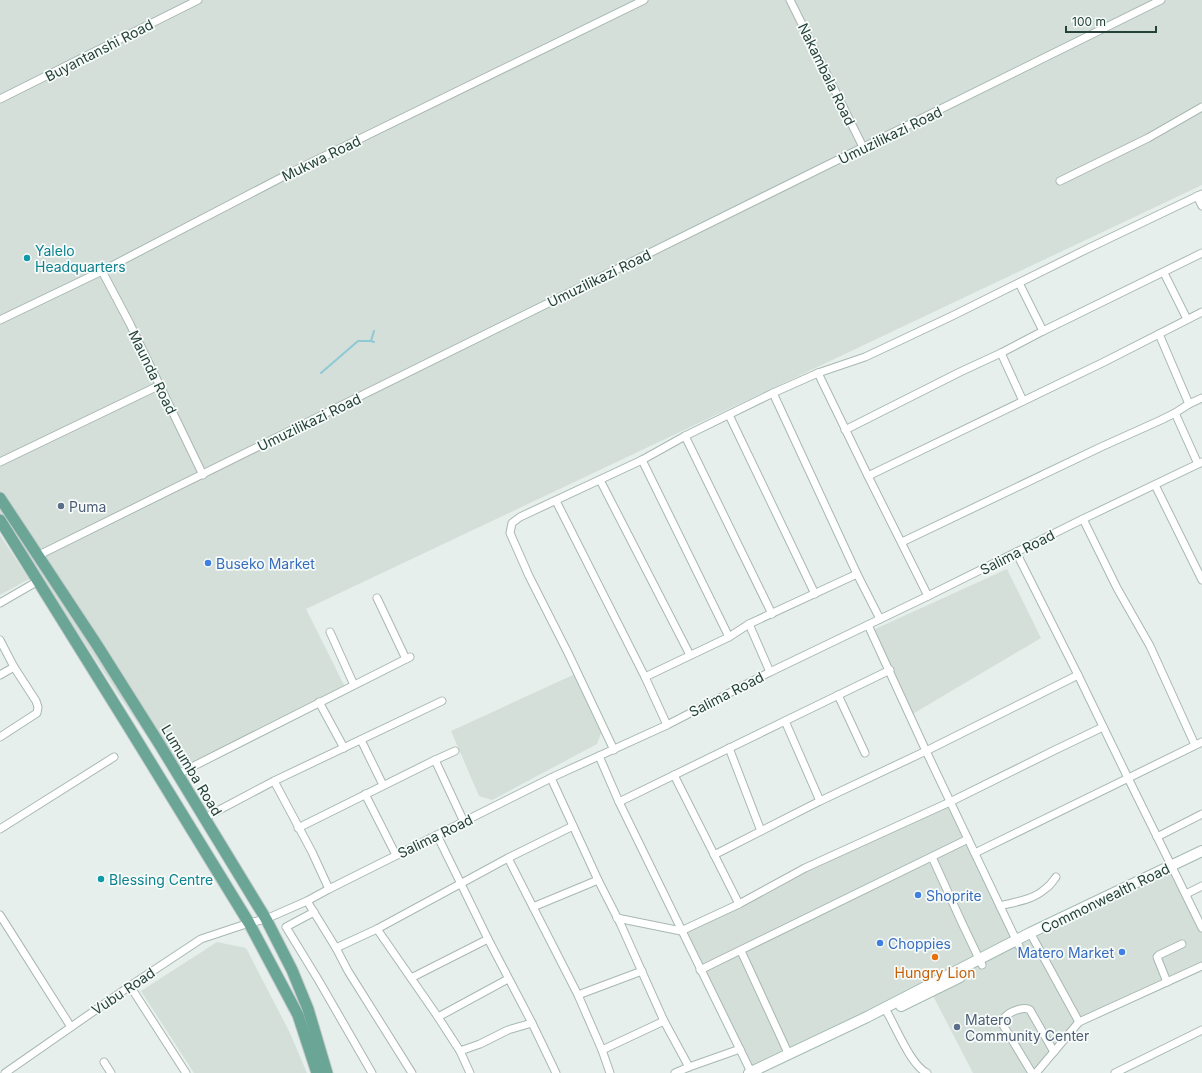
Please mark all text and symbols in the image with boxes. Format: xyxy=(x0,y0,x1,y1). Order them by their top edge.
scale bar xyxy=(1066,8,1156,34)
text: 100 m xyxy=(1072,14,1106,29)
street label: Buyantanshi Road xyxy=(42,15,156,85)
street label: Nakambala Road xyxy=(795,20,859,128)
street label: Umuzilikazi Road xyxy=(835,103,945,167)
street label: Mukwa Road xyxy=(279,132,363,184)
place label: Yalelo Headquarters xyxy=(35,242,126,275)
street label: Umuzilikazi Road xyxy=(544,246,654,310)
marker: Yalelo Headquarters xyxy=(22,253,32,263)
street label: Maunda Road xyxy=(125,327,181,417)
street label: Umuzilikazi Road xyxy=(254,390,364,454)
place label: Puma xyxy=(69,498,106,515)
marker: Puma xyxy=(56,501,66,511)
street label: Salima Road xyxy=(977,526,1057,578)
place label: Buseko Market xyxy=(216,555,315,572)
marker: Buseko Market xyxy=(203,558,213,568)
street label: Salima Road xyxy=(686,668,766,720)
street label: Lumumba Road xyxy=(158,721,226,819)
street label: Salima Road xyxy=(395,811,475,861)
street label: Commonwealth Road xyxy=(1038,859,1172,937)
place label: Blessing Centre xyxy=(109,871,213,888)
marker: Blessing Centre xyxy=(96,874,106,884)
place label: Shoprite xyxy=(926,887,982,904)
marker: Shoprite xyxy=(913,890,923,900)
place label: Choppies xyxy=(888,935,951,952)
marker: Choppies xyxy=(875,938,885,948)
place label: Matero Market xyxy=(1017,944,1114,961)
marker: Matero Market xyxy=(1117,947,1127,957)
marker: Hungry Lion xyxy=(930,952,940,962)
street label: Vubu Road xyxy=(88,964,158,1018)
place label: Hungry Lion xyxy=(895,964,975,981)
place label: Matero Community Center xyxy=(965,1011,1089,1044)
marker: Matero Community Center xyxy=(952,1022,962,1032)

